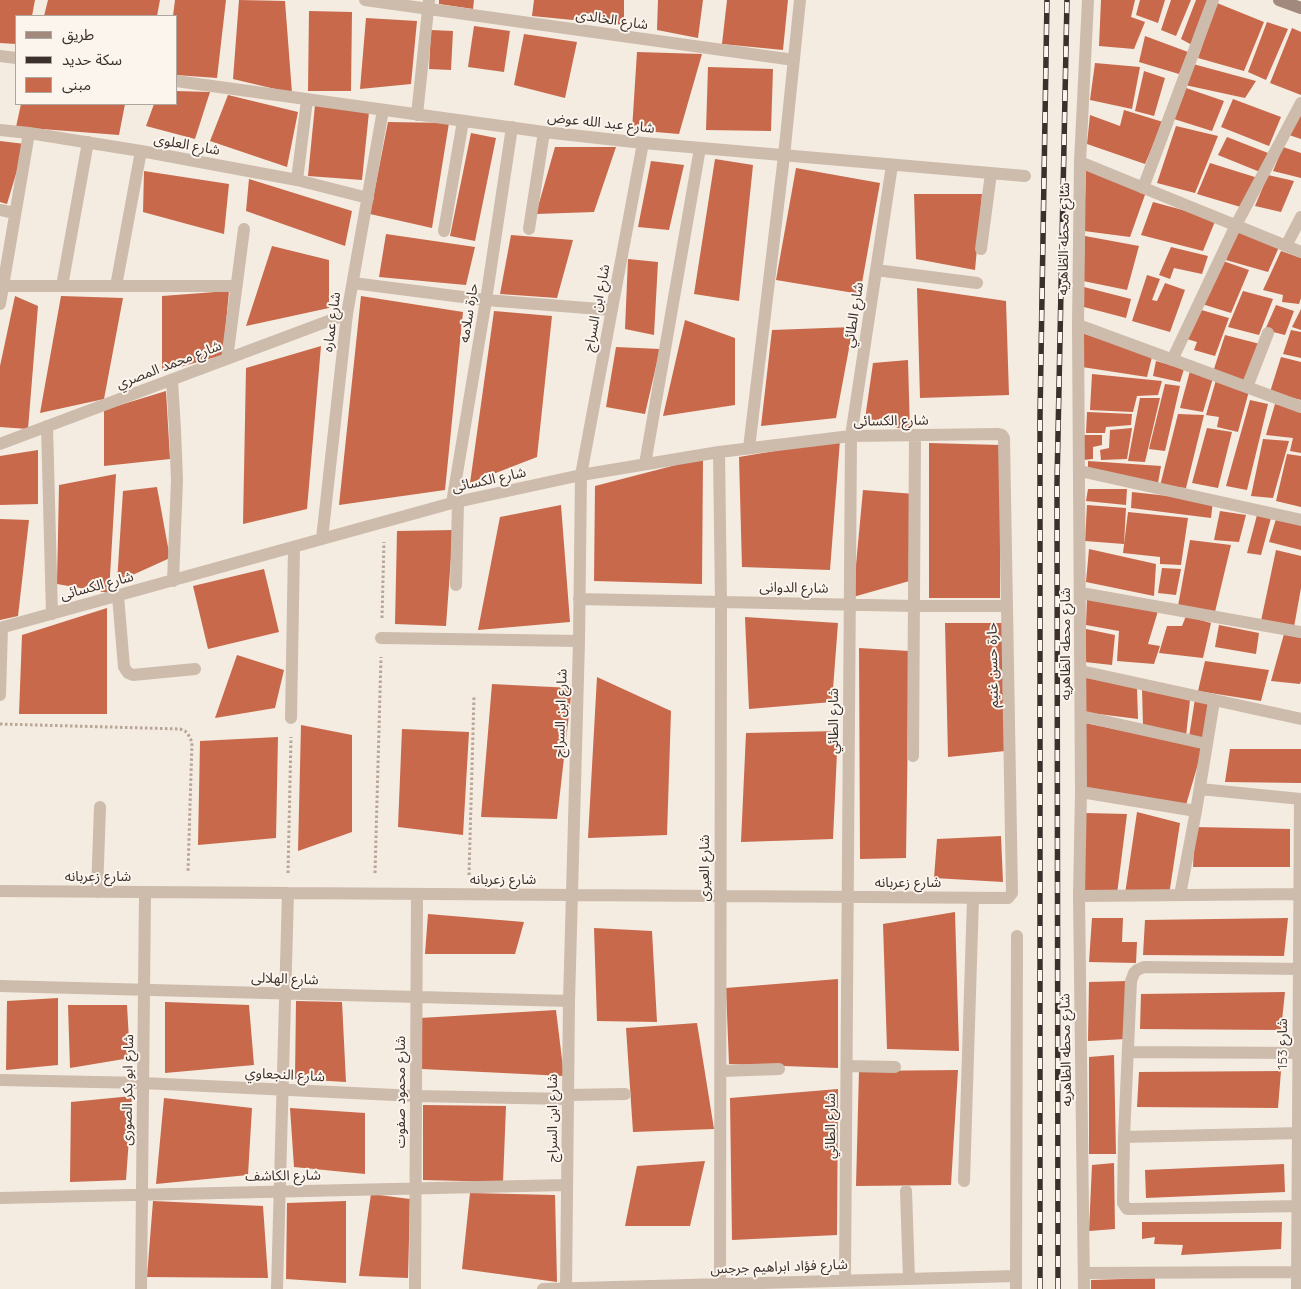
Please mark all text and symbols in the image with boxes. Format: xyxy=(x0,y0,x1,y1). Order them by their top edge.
street label: شارع الخالدى xyxy=(575,7,649,33)
legend xyxy=(15,15,178,105)
text: طريق xyxy=(62,25,94,44)
text: سكة حديد xyxy=(62,50,122,69)
text: مبنى xyxy=(62,75,91,94)
street label: شارع عبد الله عوض xyxy=(546,109,656,137)
street label: شارع العلوى xyxy=(153,131,221,159)
street label: شارع محطه الظاهريه xyxy=(1055,182,1073,296)
street label: شارع ابن السراج xyxy=(580,263,614,353)
street label: شارع الطائي xyxy=(841,281,867,349)
street label: حارة سلامه xyxy=(456,282,482,344)
street label: شارع عماره xyxy=(319,291,345,353)
street label: شارع محمد المصري xyxy=(114,337,224,393)
street label: شارع الكسائى xyxy=(853,412,929,430)
street label: شارع الكسائى xyxy=(450,464,528,496)
street label: شارع الكسائى xyxy=(58,568,136,604)
street label: شارع الدوانى xyxy=(759,579,829,597)
street label: شارع محطه الظاهريه xyxy=(1058,587,1074,701)
street label: حارة حسن غنيم xyxy=(984,622,1002,708)
street label: شارع ابن السراج xyxy=(551,668,571,758)
street label: شارع الطائي xyxy=(826,688,842,754)
street label: شارع العيرى xyxy=(697,835,713,901)
street label: شارع زعربانه xyxy=(65,869,131,885)
street label: شارع زعربانه xyxy=(470,872,536,888)
street label: شارع زعربانه xyxy=(875,875,941,891)
street label: شارع الهلالى xyxy=(251,969,319,989)
street label: شارع محطه الظاهريه xyxy=(1057,993,1075,1107)
street label: شارع 153 xyxy=(1275,1018,1291,1070)
street label: شارع ابو بكر الصورى xyxy=(119,1034,137,1146)
street label: شارع محمود صفوت xyxy=(393,1036,409,1148)
street label: شارع النجعاوي xyxy=(245,1065,325,1085)
street label: شارع ابن السراج xyxy=(545,1074,561,1162)
street label: شارع الطائي xyxy=(823,1093,839,1159)
street label: شارع الكاشف xyxy=(245,1167,321,1185)
street label: شارع فؤاد ابراهيم جرجس xyxy=(710,1256,848,1278)

